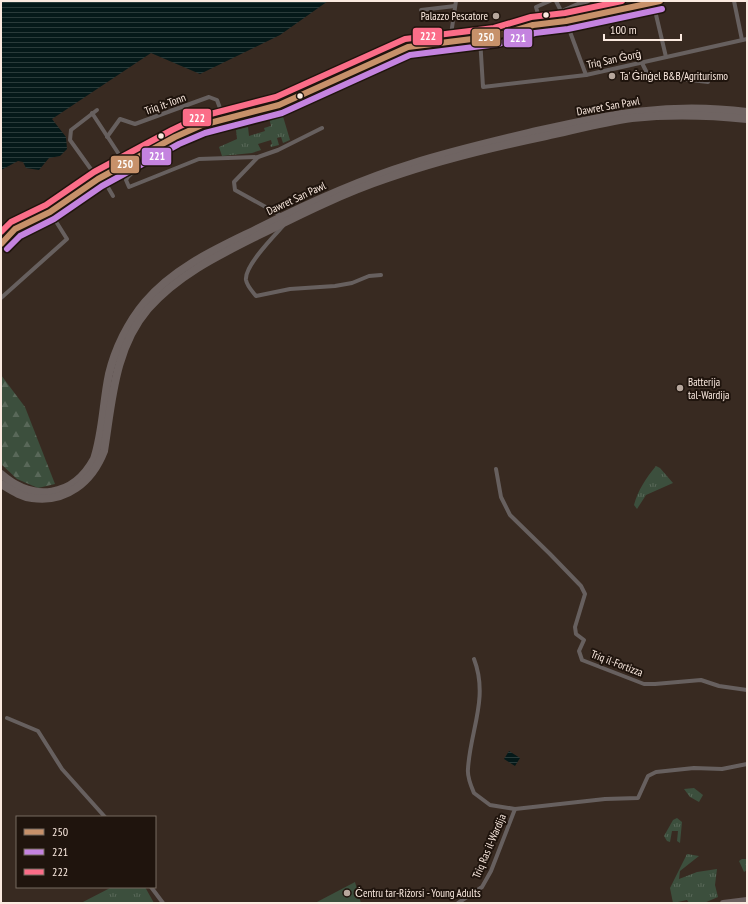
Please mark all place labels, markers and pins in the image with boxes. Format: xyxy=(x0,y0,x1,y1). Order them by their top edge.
place label: Palazzo Pescatore xyxy=(421,9,488,23)
unlabelled marker xyxy=(541,10,551,20)
marker: Palazzo Pescatore xyxy=(491,11,501,21)
place label: Ta' Ġinġel B&B/Agriturismo xyxy=(620,69,728,83)
marker: Ta' Ġinġel B&B/Agriturismo xyxy=(607,71,617,81)
unlabelled marker xyxy=(295,91,305,101)
unlabelled marker xyxy=(156,131,166,141)
place label: Batterija tal-Wardija xyxy=(688,375,729,402)
marker: Batterija tal-Wardija xyxy=(675,383,685,393)
place label: Ċentru tar-Riżorsi - Young Adults xyxy=(355,886,481,900)
marker: Ċentru tar-Riżorsi - Young Adults xyxy=(342,888,352,898)

